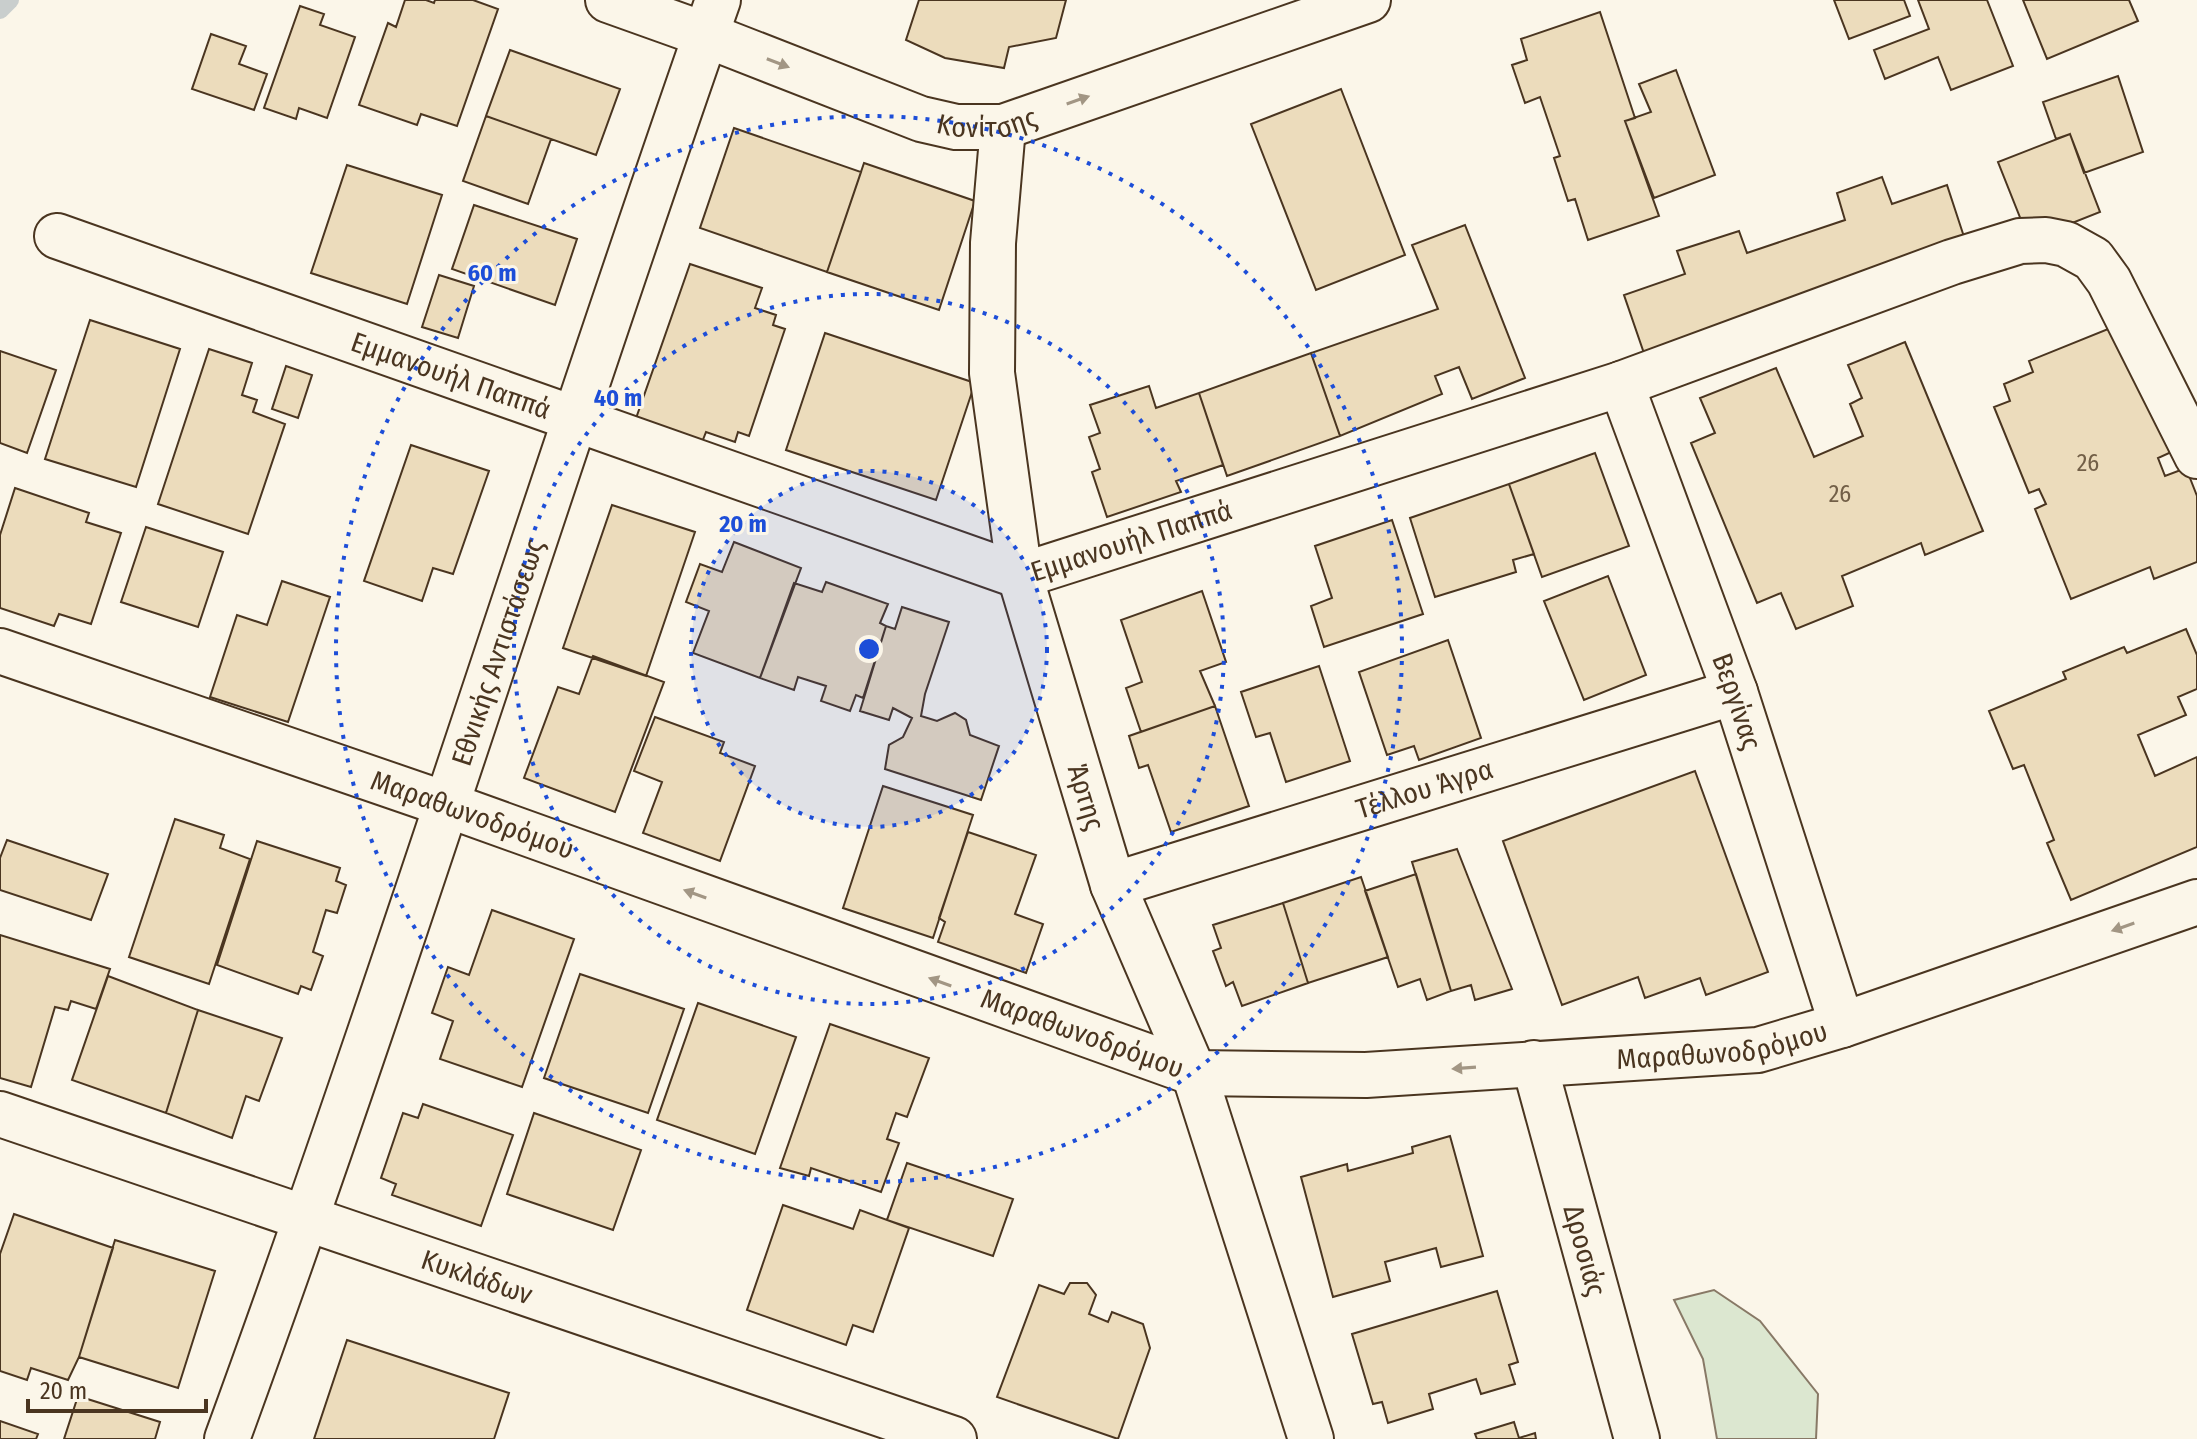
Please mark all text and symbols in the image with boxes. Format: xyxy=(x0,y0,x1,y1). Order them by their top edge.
one-way arrow xyxy=(766,57,790,70)
one-way arrow xyxy=(1066,93,1090,106)
street label: Κονίτσης xyxy=(934,100,1041,145)
text: 60 m xyxy=(468,259,516,287)
street label: Εμμανουήλ Παππά xyxy=(347,325,555,426)
text: 40 m xyxy=(594,384,642,412)
house number: 26 xyxy=(2077,449,2099,477)
house number: 26 xyxy=(1829,480,1851,508)
street label: Εμμανουήλ Παππά xyxy=(1026,493,1236,588)
text: 20 m xyxy=(718,510,767,538)
street label: Εθνικής Αντιστάσεως xyxy=(444,534,550,770)
centre of rings xyxy=(855,635,883,663)
street label: Βεργίνας xyxy=(1706,649,1769,754)
street label: Τέλλου Άγρα xyxy=(1352,752,1497,825)
street label: Άρτης xyxy=(1061,760,1112,834)
street label: Μαραθωνοδρόμου xyxy=(367,763,579,866)
one-way arrow xyxy=(683,887,707,900)
one-way arrow xyxy=(2111,922,2135,934)
one-way arrow xyxy=(928,975,952,988)
street label: Μαραθωνοδρόμου xyxy=(977,981,1188,1085)
street label: Μαραθωνοδρόμου xyxy=(1615,1014,1831,1075)
one-way arrow xyxy=(1451,1062,1476,1075)
street label: Δροσιάς xyxy=(1557,1201,1613,1299)
street label: Κυκλάδων xyxy=(417,1242,537,1311)
scale bar xyxy=(28,1363,206,1413)
text: 20 m xyxy=(40,1377,87,1405)

